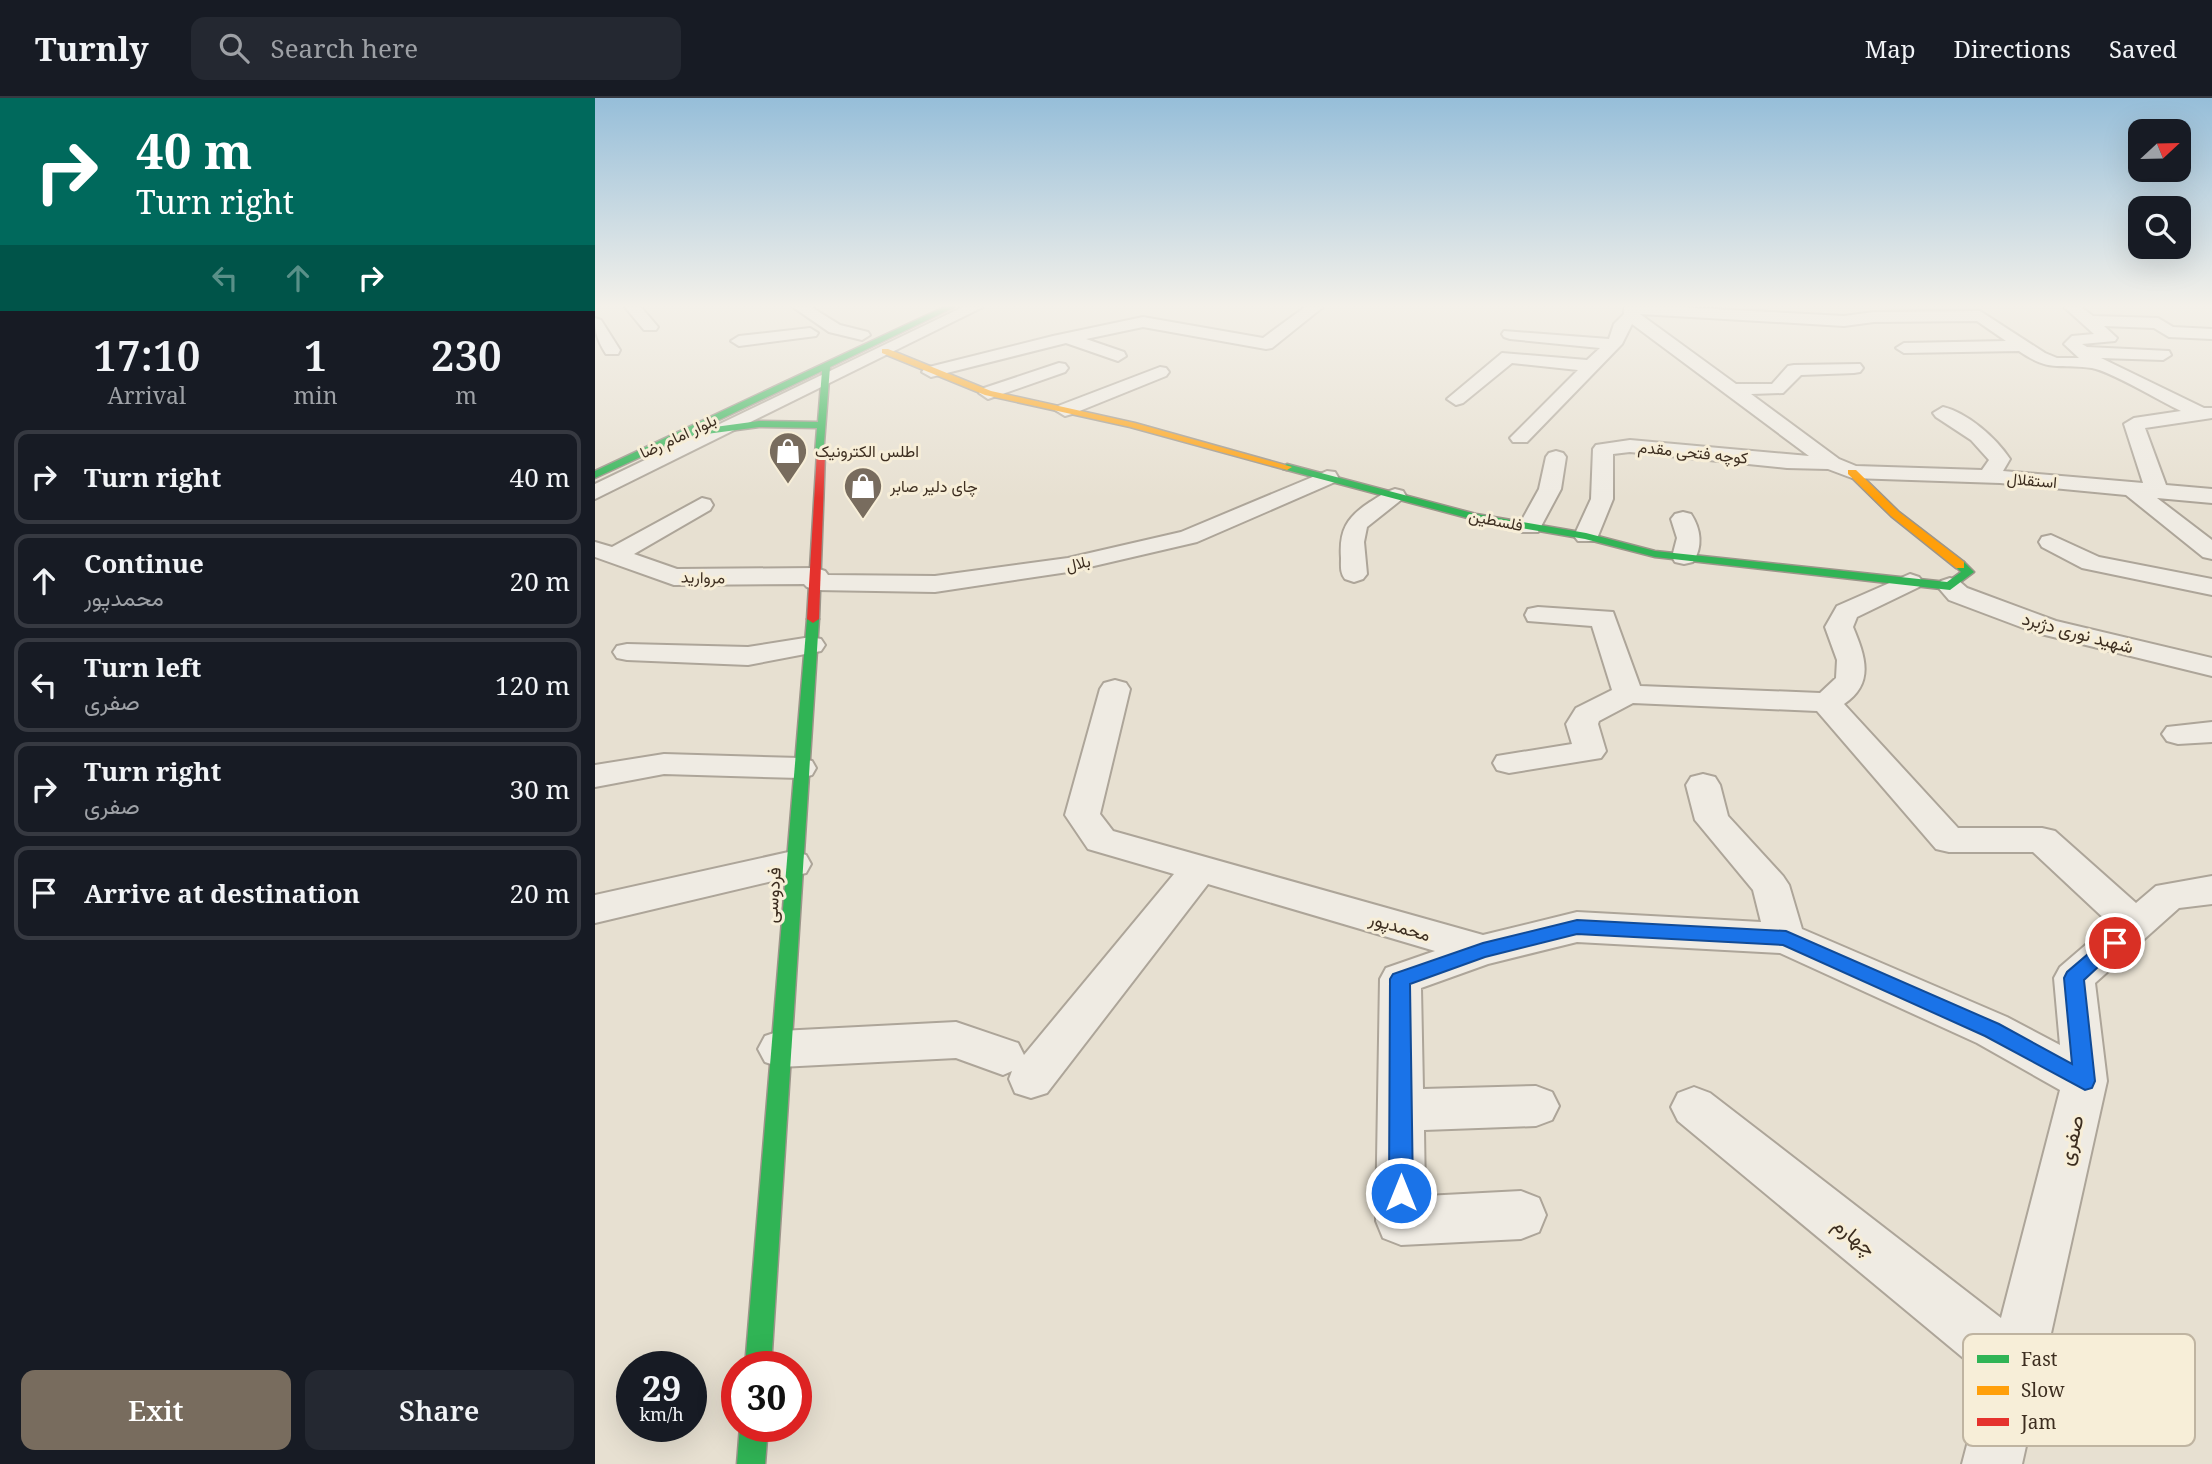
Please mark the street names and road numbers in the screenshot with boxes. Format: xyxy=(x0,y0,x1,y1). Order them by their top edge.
street label: بلوار امام رضا xyxy=(636,409,720,463)
street label: کوچه فتحی مقدم xyxy=(1637,435,1749,470)
street label: استقلال xyxy=(2006,467,2058,493)
street label: فلسطین xyxy=(1467,504,1525,536)
street label: بلال xyxy=(1064,550,1092,576)
street label: مروارید xyxy=(681,566,725,588)
street label: شهید نوری دژبرد xyxy=(2020,606,2136,658)
street label: فردوسی xyxy=(758,866,786,924)
street label: محمدپور xyxy=(1365,906,1433,947)
street label: صفری xyxy=(2050,1112,2090,1168)
street label: چهارم xyxy=(1827,1210,1882,1263)

